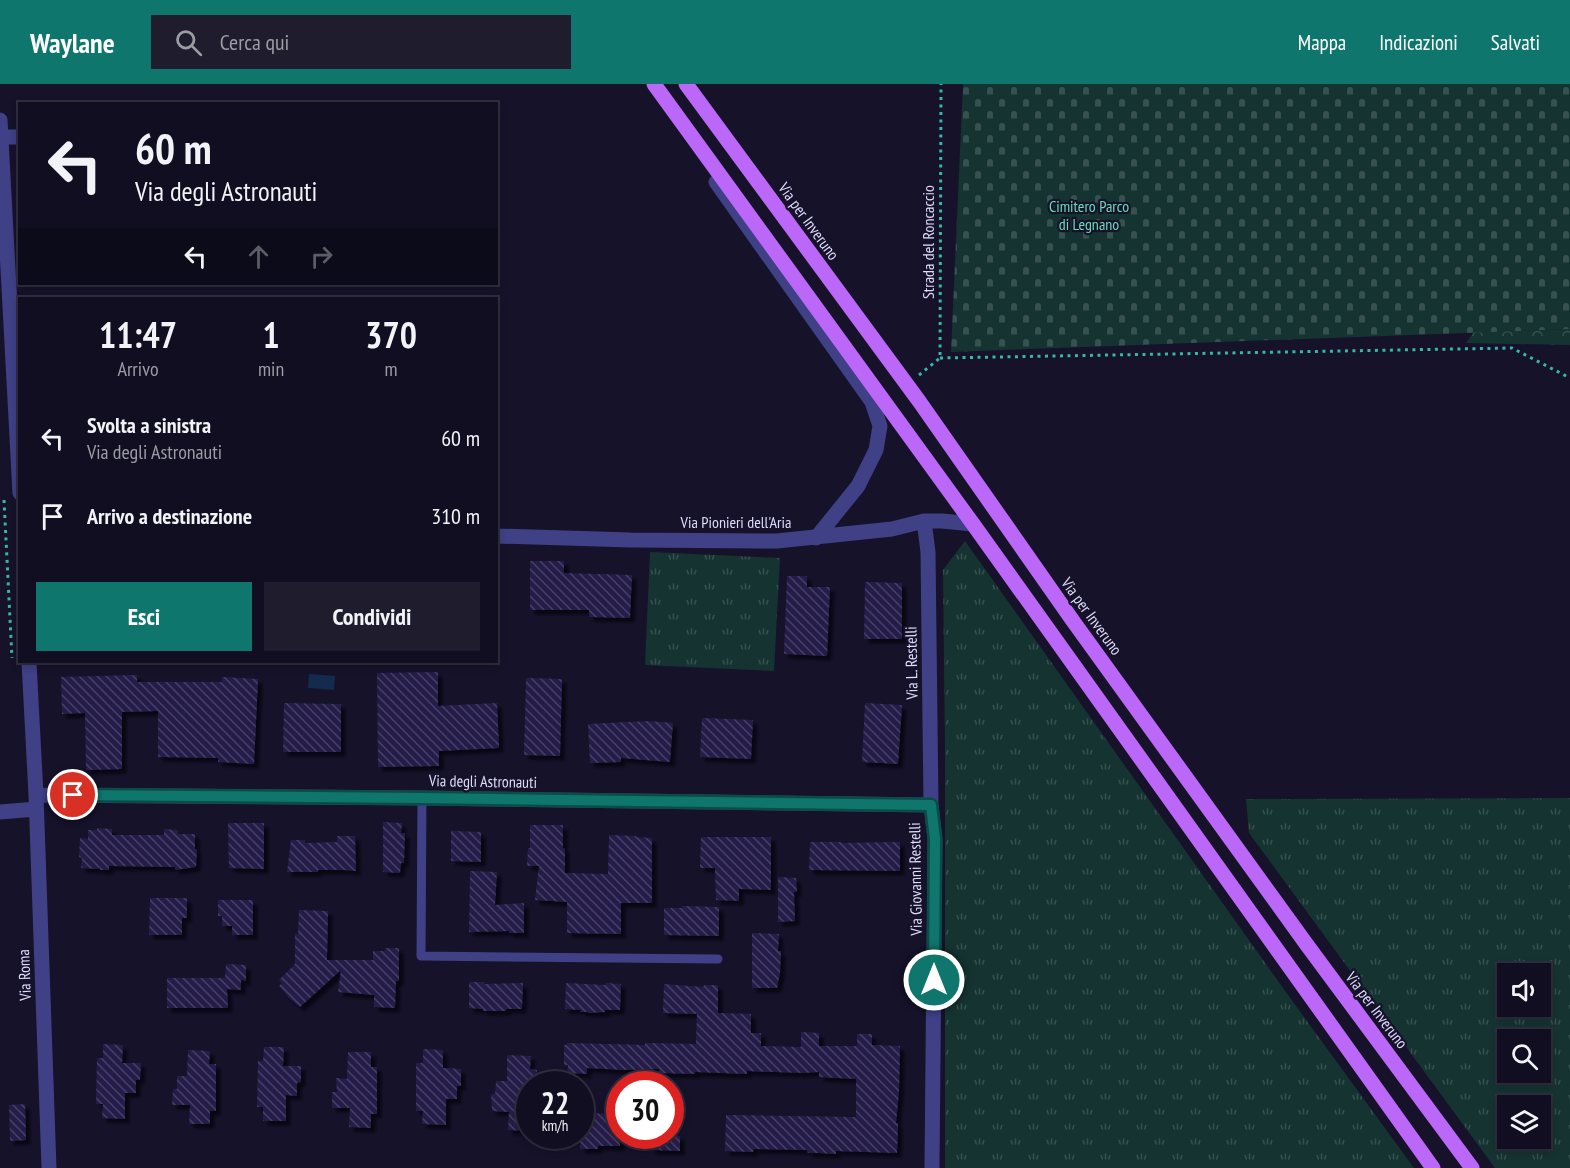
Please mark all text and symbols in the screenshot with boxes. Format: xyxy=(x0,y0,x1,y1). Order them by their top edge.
search box xyxy=(151,15,571,69)
text: Waylane xyxy=(30,24,115,61)
icon: search xyxy=(172,26,205,59)
text: Cerca qui xyxy=(220,28,289,56)
text: Mappa xyxy=(1298,29,1346,56)
text: Indicazioni xyxy=(1379,29,1458,56)
text: Salvati xyxy=(1491,29,1540,56)
text: 60 m xyxy=(135,121,212,176)
icon: left xyxy=(36,126,114,204)
text: Via degli Astronauti xyxy=(135,174,317,208)
street label: Via per Inveruno xyxy=(774,178,844,264)
street label: Strada del Roncaccio xyxy=(918,185,938,299)
park label: Cimitero Parco di Legnano xyxy=(1049,196,1129,234)
icon: left xyxy=(179,240,212,273)
icon: ahead xyxy=(242,240,275,273)
icon: right xyxy=(305,240,338,273)
text: 11:47 xyxy=(99,311,177,358)
text: 1 xyxy=(262,311,280,358)
text: 370 xyxy=(365,311,417,358)
text: Arrivo xyxy=(117,356,159,382)
text: min xyxy=(258,356,284,382)
text: m xyxy=(385,356,398,382)
text: Svolta a sinistra xyxy=(87,411,211,439)
icon: left xyxy=(36,422,69,455)
text: 60 m xyxy=(441,424,480,452)
text: Via degli Astronauti xyxy=(87,439,222,465)
icon: arrive xyxy=(36,500,69,533)
text: Arrivo a destinazione xyxy=(87,502,252,530)
text: 310 m xyxy=(431,502,480,530)
street label: Via Pionieri dell'Aria xyxy=(680,512,791,532)
street label: Via per Inveruno xyxy=(1057,573,1127,659)
button: Esci xyxy=(36,582,252,651)
button: Condividi xyxy=(264,582,480,651)
street label: Via L. Restelli xyxy=(900,626,922,701)
pin xyxy=(47,769,98,820)
street label: Via degli Astronauti xyxy=(428,770,537,792)
icon: arrive xyxy=(56,778,89,811)
street label: Via Giovanni Restelli xyxy=(904,822,926,937)
position arrow xyxy=(902,948,966,1012)
street label: Via Roma xyxy=(13,949,35,1002)
map controls xyxy=(1497,963,1551,1149)
button: sound xyxy=(1497,963,1551,1017)
street label: Via per Inveruno xyxy=(1341,967,1412,1052)
button: search xyxy=(1497,1029,1551,1083)
speed limit sign: 30 xyxy=(606,1071,684,1149)
text: 22 xyxy=(541,1083,569,1122)
button: layers xyxy=(1497,1095,1551,1149)
text: km/h xyxy=(542,1116,568,1135)

